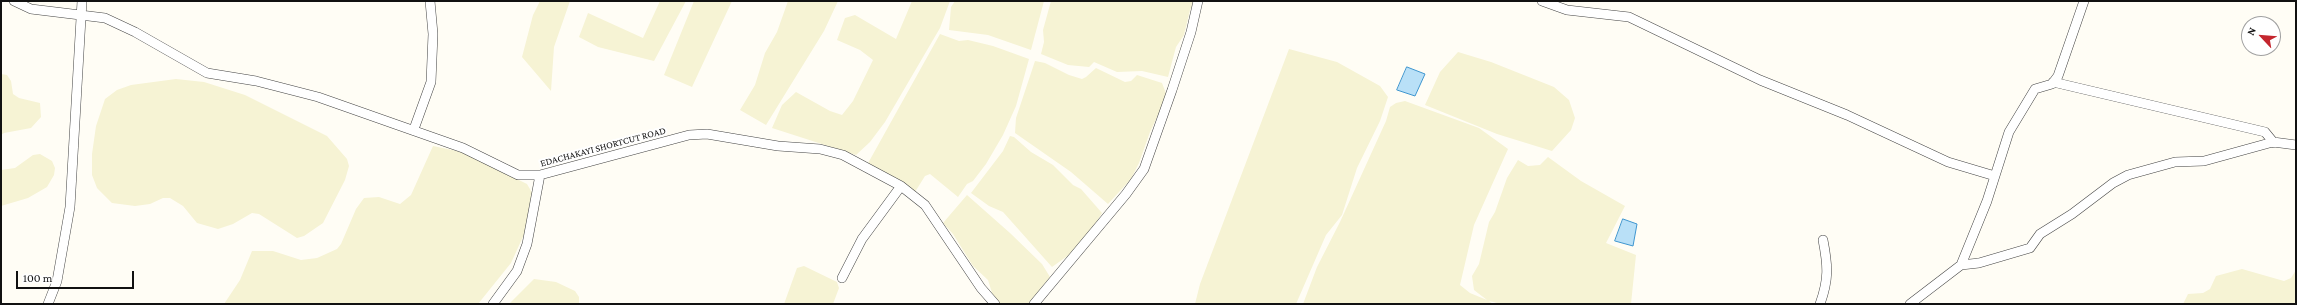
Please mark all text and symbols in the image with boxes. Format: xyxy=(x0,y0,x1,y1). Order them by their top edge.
north arrow xyxy=(2241,16,2281,56)
text: N xyxy=(2244,25,2258,37)
street label: EDACHAKAYI SHORTCUT ROAD xyxy=(539,124,667,170)
scale bar xyxy=(18,263,136,289)
text: 100 m xyxy=(23,271,52,285)

